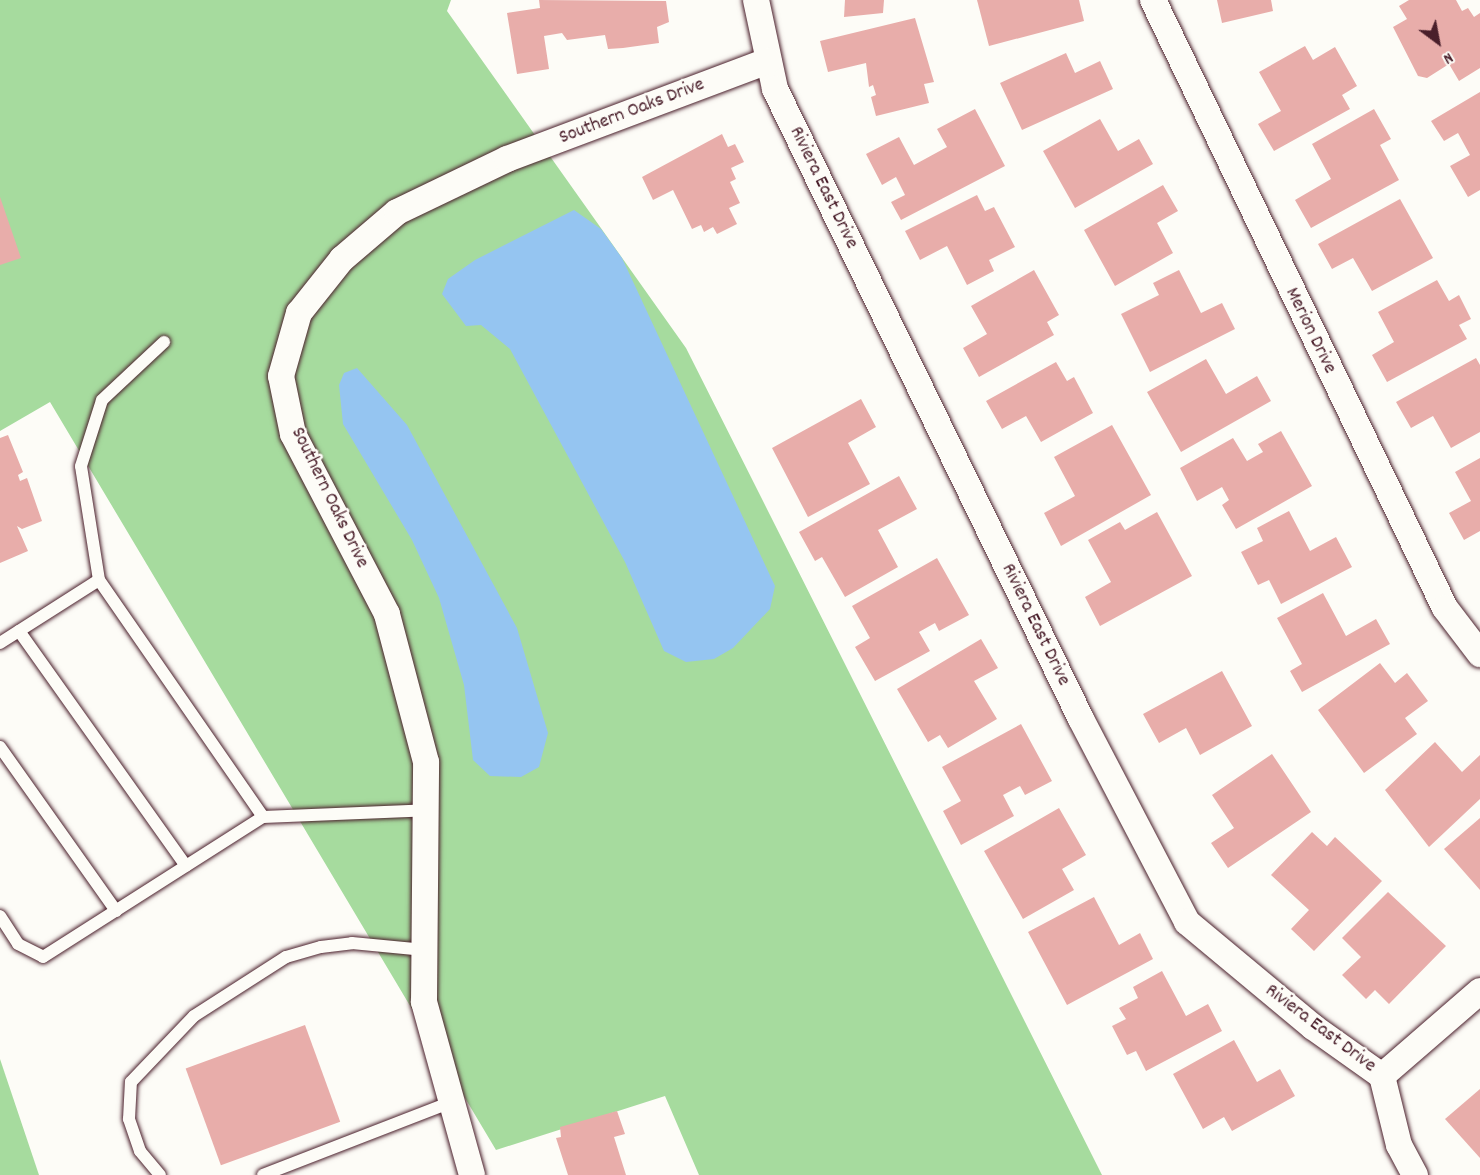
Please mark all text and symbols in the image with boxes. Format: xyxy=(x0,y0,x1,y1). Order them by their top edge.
north arrow xyxy=(1408,12,1468,72)
text: N xyxy=(1438,46,1457,70)
street label: Southern Oaks Drive xyxy=(556,73,708,151)
street label: Riviera East Drive xyxy=(783,123,863,253)
street label: Merion Drive xyxy=(1279,284,1341,378)
street label: Southern Oaks Drive xyxy=(285,424,373,572)
street label: Riviera East Drive xyxy=(995,560,1075,690)
street label: Riviera East Drive xyxy=(1260,979,1380,1079)

